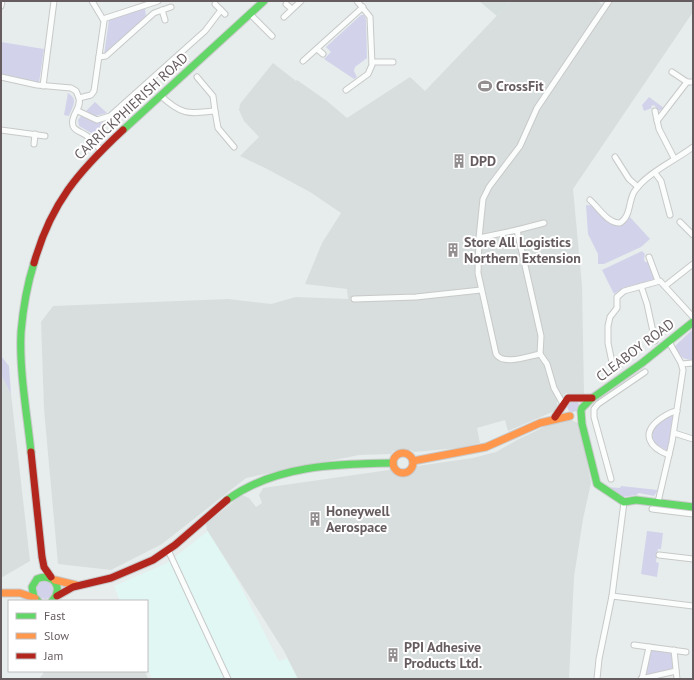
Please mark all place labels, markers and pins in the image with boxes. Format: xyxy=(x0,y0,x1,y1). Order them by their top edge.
place label: CrossFit xyxy=(496,77,544,95)
sports icon: CrossFit xyxy=(477,78,493,94)
place label: DPD xyxy=(470,152,496,170)
building icon: DPD xyxy=(451,153,467,169)
place label: Store All Logistics Northern Extension xyxy=(464,233,581,267)
building icon: Store All Logistics Northern Extension xyxy=(445,242,461,258)
place label: Honeywell Aerospace xyxy=(326,502,391,536)
building icon: Honeywell Aerospace xyxy=(307,511,323,527)
place label: PPI Adhesive Products Ltd. xyxy=(404,638,482,672)
building icon: PPI Adhesive Products Ltd. xyxy=(385,647,401,663)

